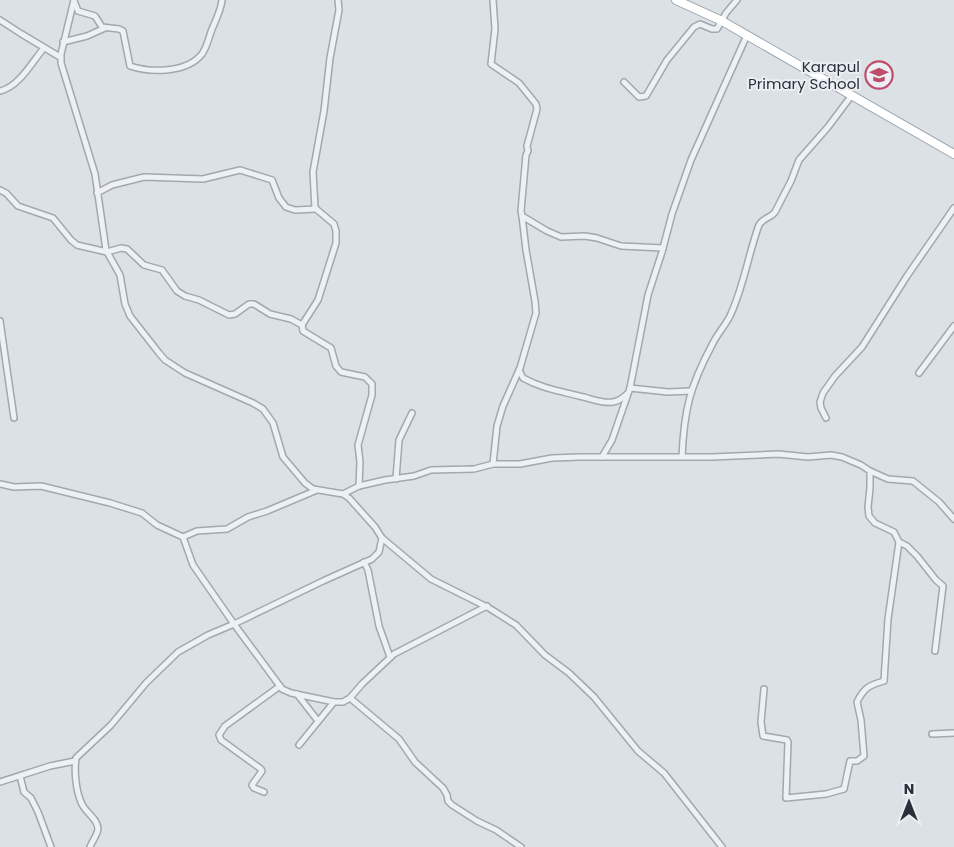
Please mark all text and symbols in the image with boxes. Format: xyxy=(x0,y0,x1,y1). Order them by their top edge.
place label: Karapul Primary School xyxy=(748,56,860,94)
school or university icon: Karapul Primary School xyxy=(864,60,894,90)
north arrow xyxy=(884,777,934,827)
text: N xyxy=(904,779,914,799)

